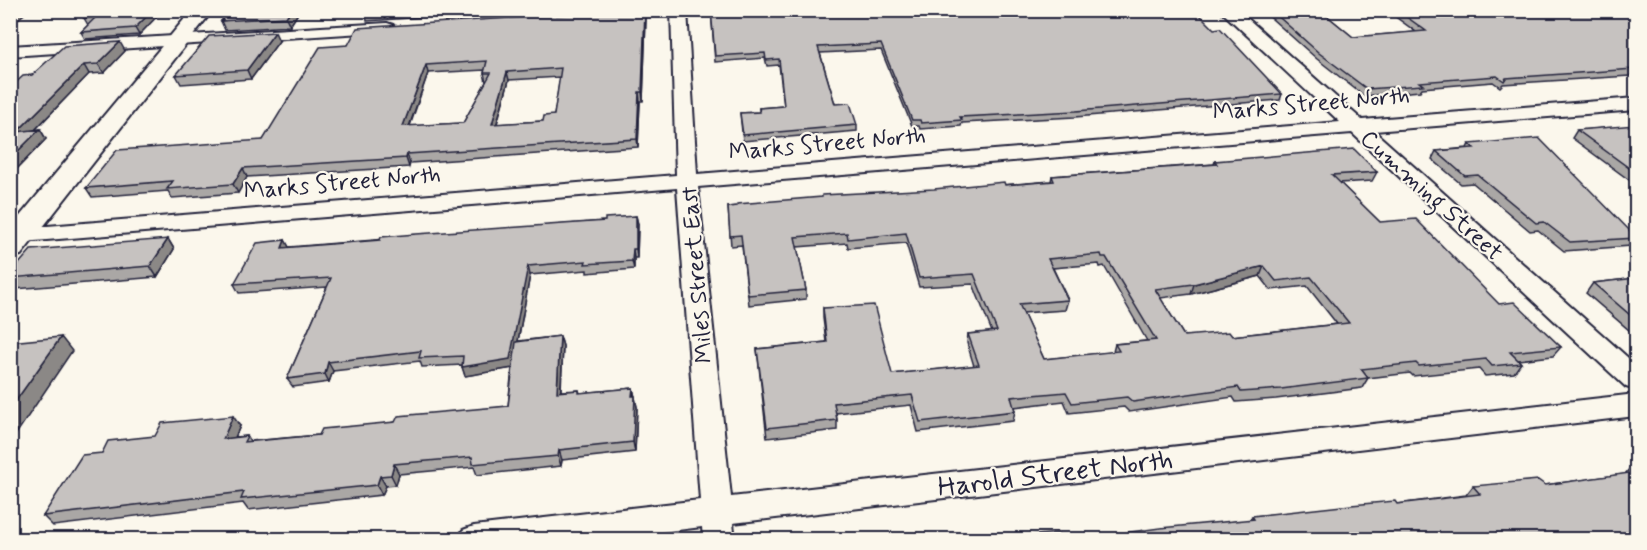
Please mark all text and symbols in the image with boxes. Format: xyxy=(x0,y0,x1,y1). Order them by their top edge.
street label: Marks Street North xyxy=(1211,80,1411,129)
street label: Marks Street North xyxy=(727,120,927,169)
street label: Cumming Street xyxy=(1351,124,1509,271)
street label: Marks Street North xyxy=(242,159,442,208)
street label: Miles Street East xyxy=(674,185,721,365)
street label: Harold Street North xyxy=(936,442,1175,507)

